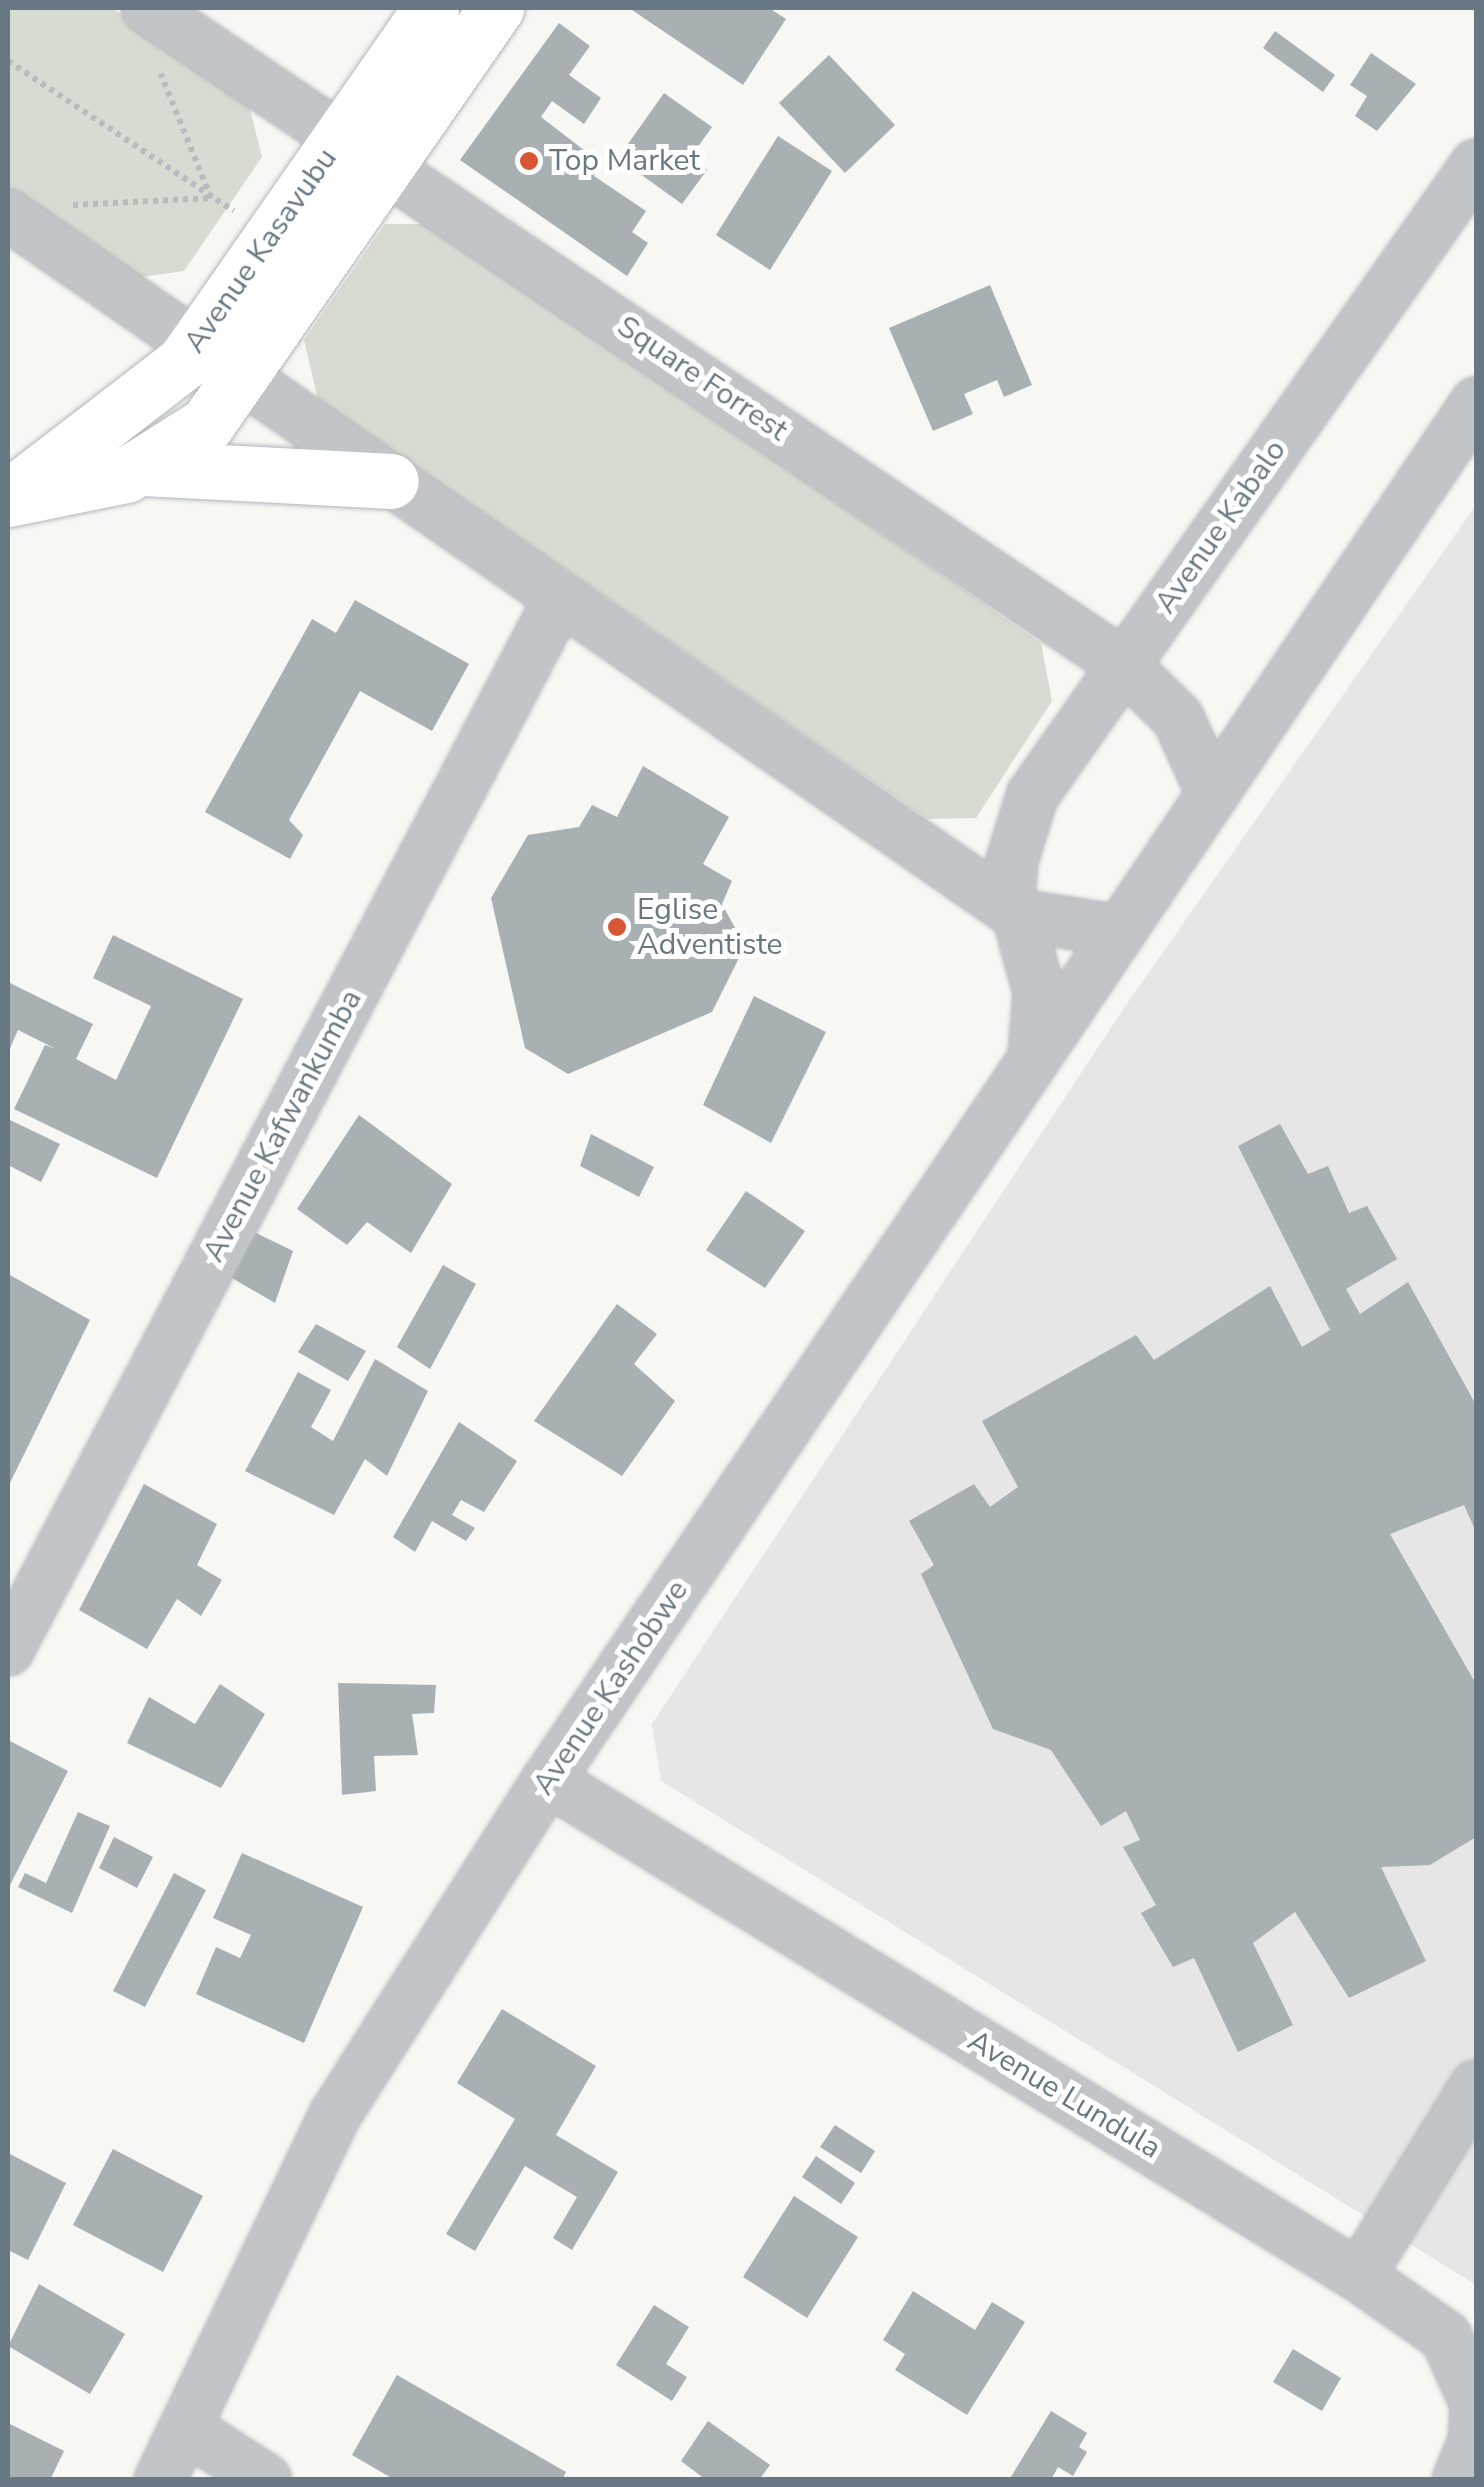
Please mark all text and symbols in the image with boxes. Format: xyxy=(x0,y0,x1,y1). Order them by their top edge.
street label: Avenue Kasavubu xyxy=(177,142,345,360)
place label: Top Market xyxy=(549,143,700,179)
marker: Top Market xyxy=(518,150,540,172)
street label: Square Forrest xyxy=(610,309,794,449)
street label: Avenue Kabalo xyxy=(1148,433,1294,621)
place label: Eglise Adventiste xyxy=(637,892,782,962)
marker: Eglise Adventiste xyxy=(606,916,628,938)
street label: Avenue Kafwankumba xyxy=(196,984,370,1268)
street label: Avenue Kashobwe xyxy=(526,1574,696,1802)
street label: Avenue Lundula xyxy=(961,2023,1167,2167)

